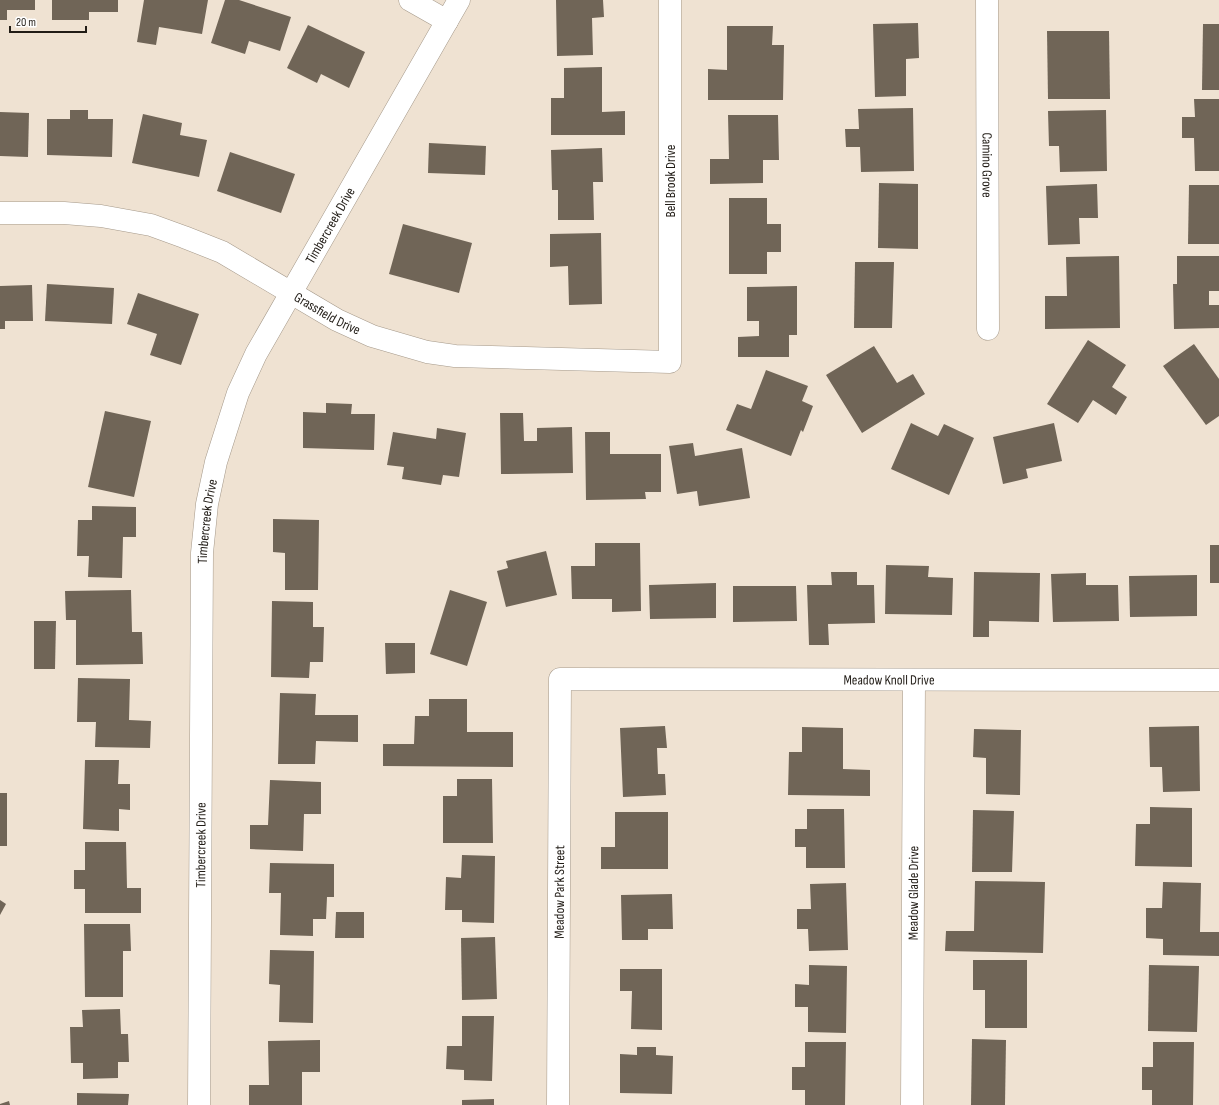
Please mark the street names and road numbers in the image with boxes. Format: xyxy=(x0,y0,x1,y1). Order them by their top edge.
street label: Camino Grove xyxy=(978,132,996,198)
street label: Bell Brook Drive xyxy=(662,145,679,217)
street label: Timbercreek Drive xyxy=(302,184,359,267)
street label: Grassfield Drive xyxy=(291,289,363,339)
street label: Timbercreek Drive xyxy=(194,478,221,564)
street label: Meadow Knoll Drive xyxy=(843,671,935,689)
street label: Timbercreek Drive xyxy=(192,802,210,888)
street label: Meadow Park Street xyxy=(551,845,568,939)
street label: Meadow Glade Drive xyxy=(905,846,922,940)

